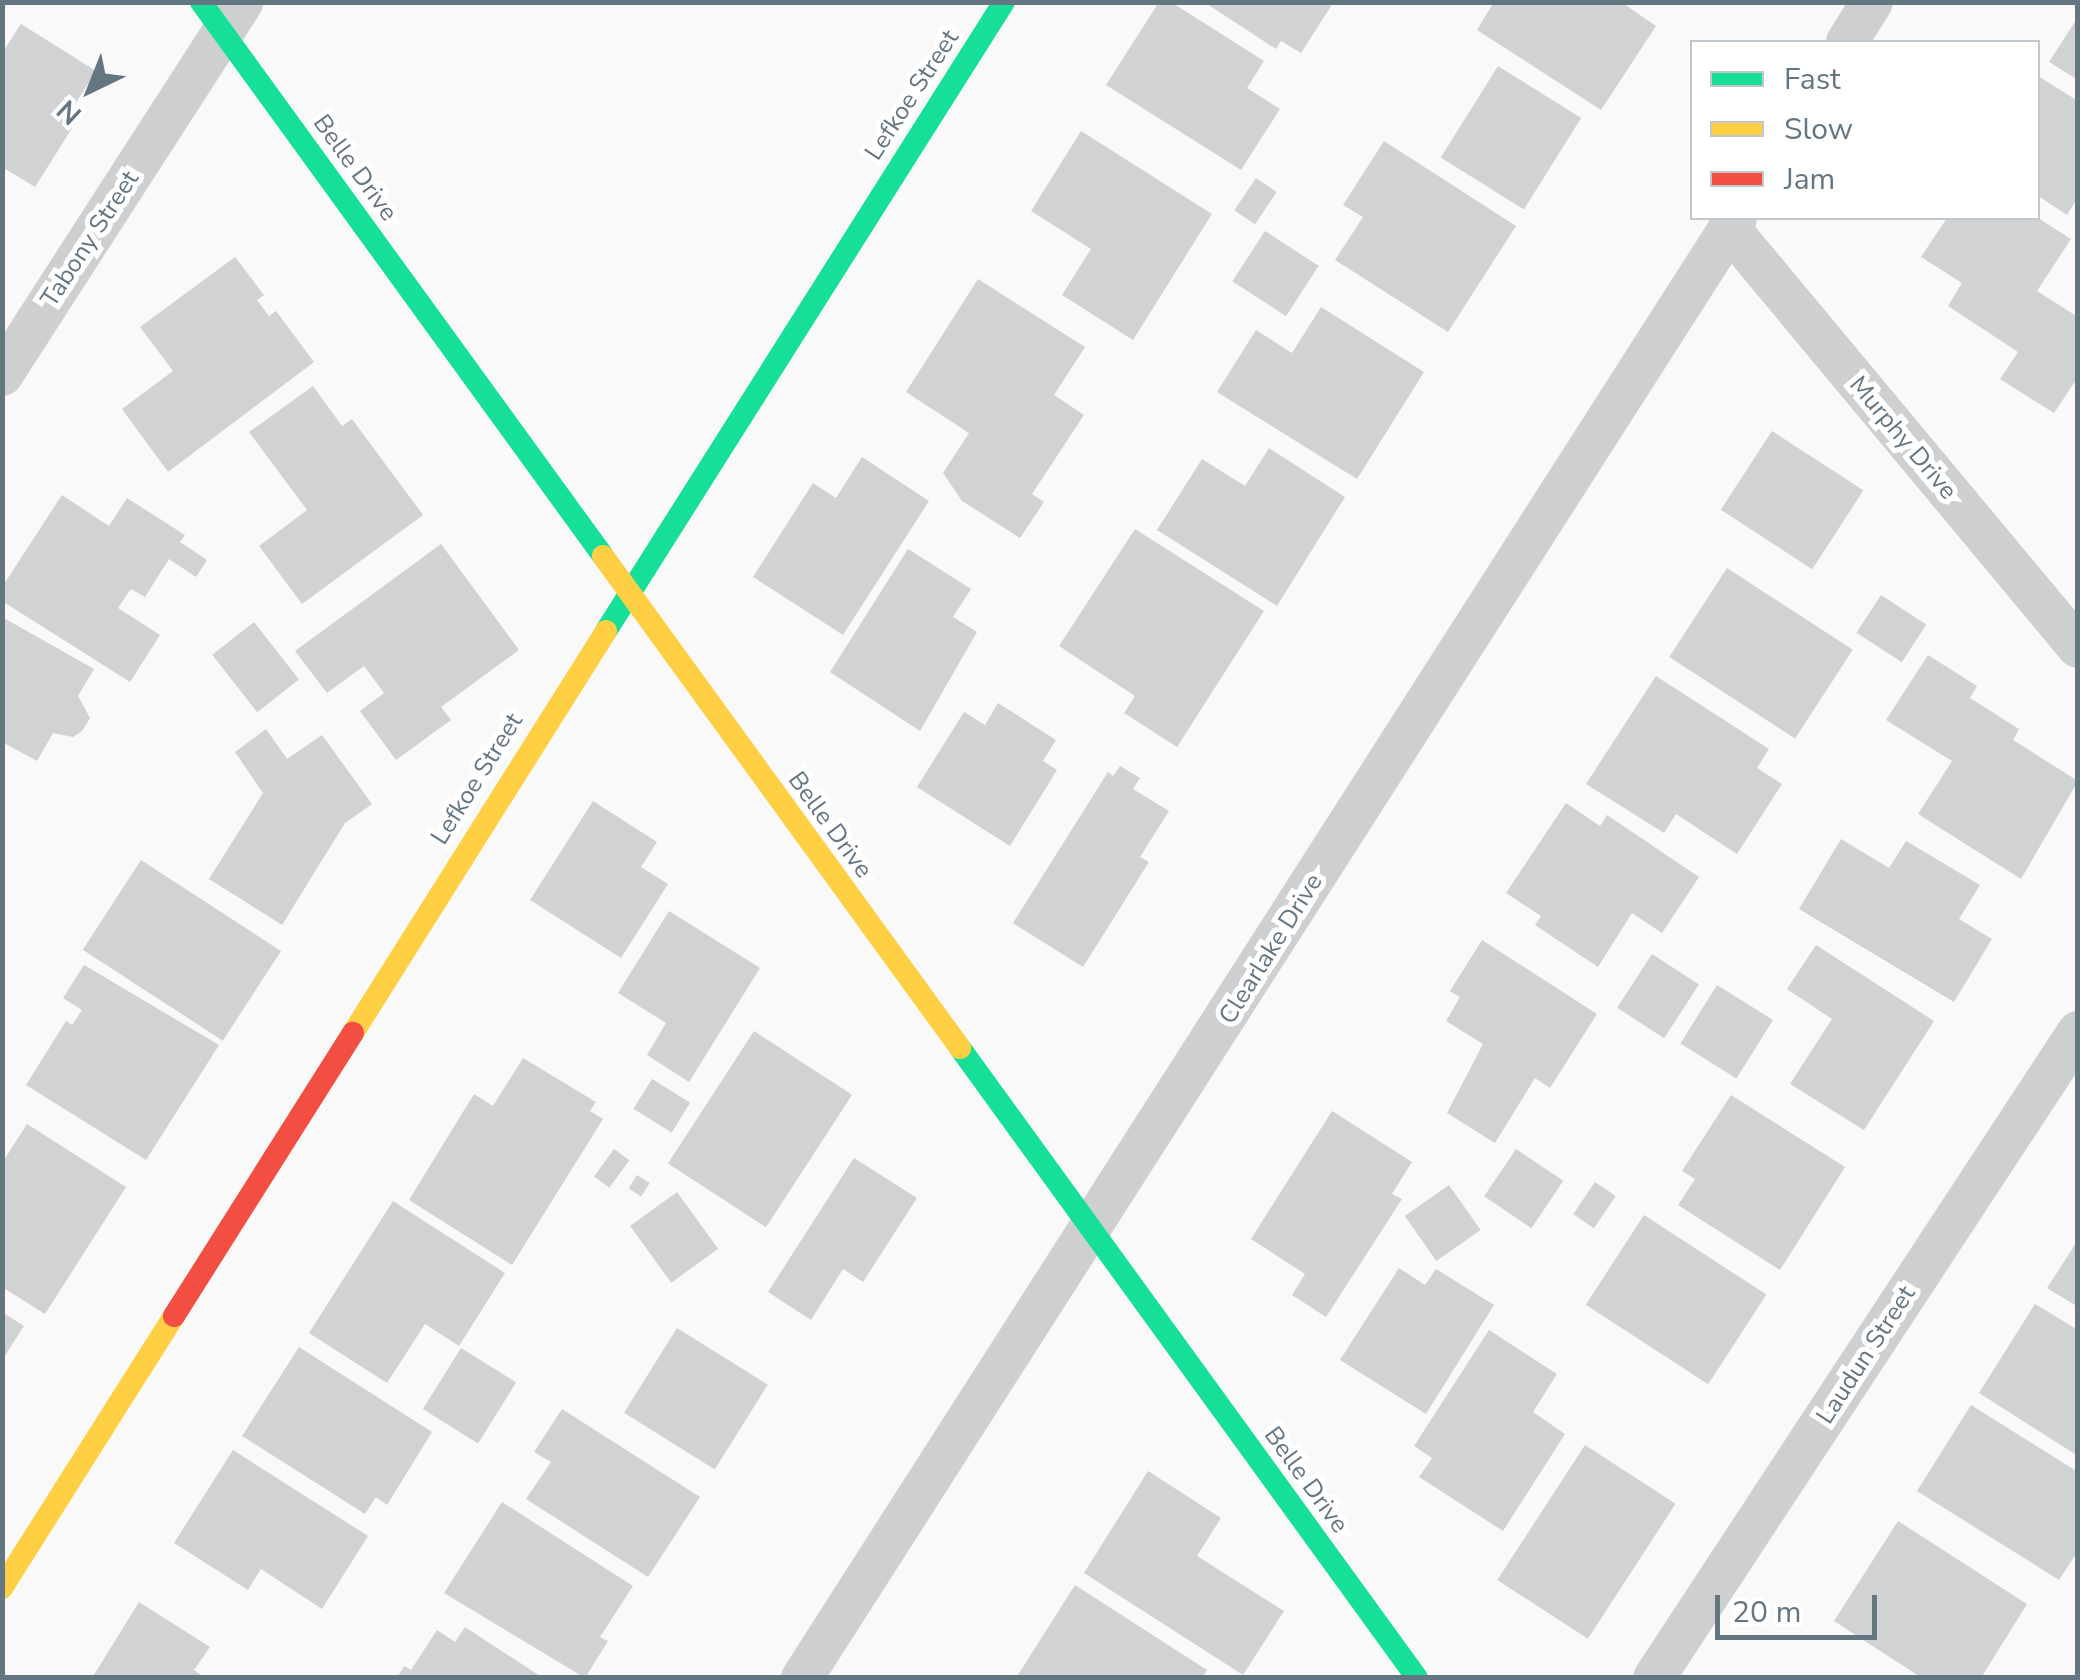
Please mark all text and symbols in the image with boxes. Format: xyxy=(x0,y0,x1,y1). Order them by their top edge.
street label: Lefkoe Street xyxy=(859,24,965,166)
north arrow xyxy=(40,40,140,140)
legend xyxy=(1690,40,2040,220)
text: Fast xyxy=(1784,59,1841,100)
text: N xyxy=(49,91,90,133)
street label: Belle Drive xyxy=(306,109,404,227)
text: Slow xyxy=(1784,109,1853,150)
text: Jam xyxy=(1784,159,1835,200)
street label: Tabony Street xyxy=(35,165,145,313)
street label: Murphy Drive xyxy=(1843,370,1963,506)
street label: Lefkoe Street xyxy=(425,708,529,850)
street label: Belle Drive xyxy=(781,766,879,884)
street label: Clearlake Drive xyxy=(1213,868,1329,1030)
street label: Laudun Street xyxy=(1810,1280,1922,1430)
street label: Belle Drive xyxy=(1257,1421,1355,1539)
scale bar xyxy=(1720,1575,1882,1637)
text: 20 m xyxy=(1732,1592,1801,1633)

